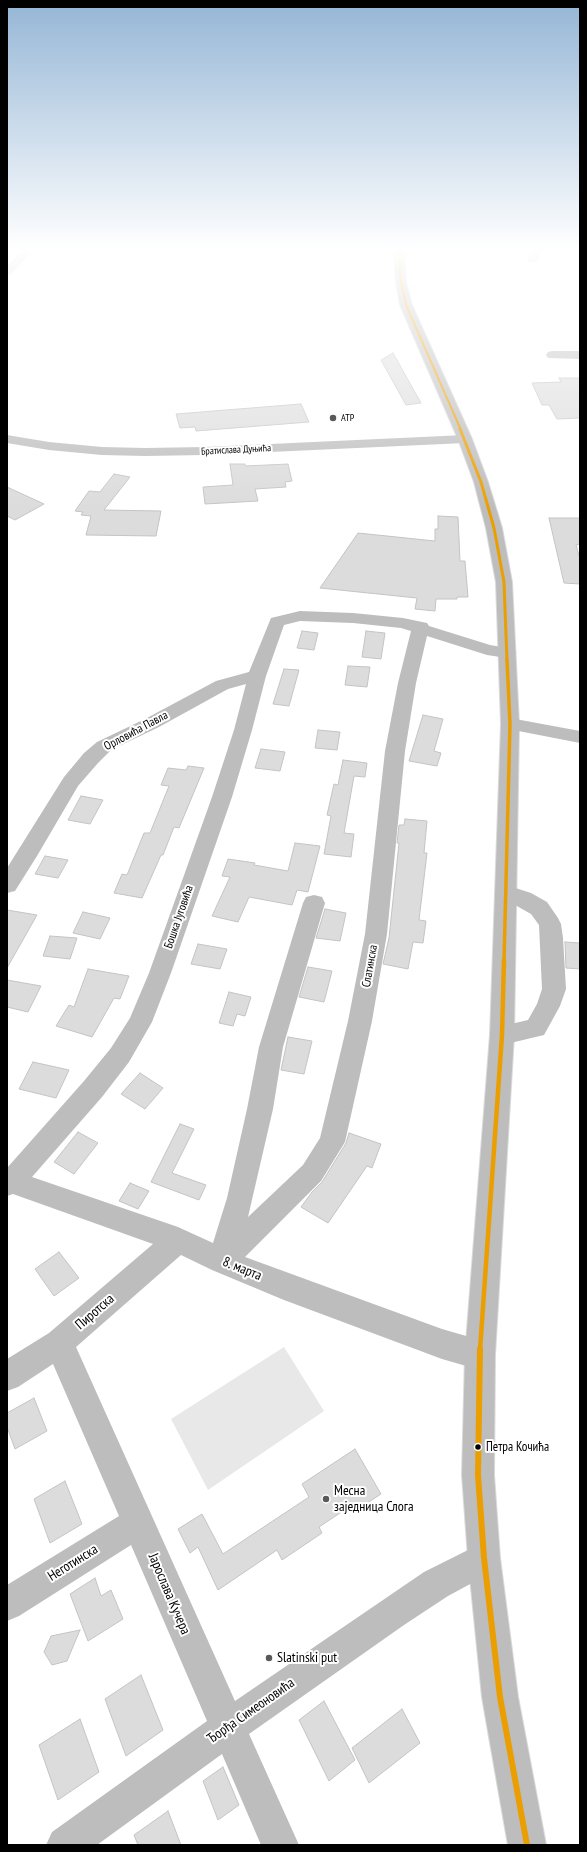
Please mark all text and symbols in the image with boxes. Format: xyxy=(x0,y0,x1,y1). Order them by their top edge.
place label: ATP xyxy=(341,412,354,424)
marker: ATP xyxy=(328,413,338,423)
street label: Братислава Дуњића xyxy=(201,442,271,458)
street label: Орловића Павла xyxy=(102,708,170,754)
street label: Бошка Југовића xyxy=(161,884,197,950)
street label: Слатинска xyxy=(359,944,381,988)
street label: 8. марта xyxy=(220,1254,264,1284)
street label: Пиротска xyxy=(72,1291,118,1333)
place label: Петра Кочића xyxy=(486,1439,549,1455)
marker: Петра Кочића xyxy=(473,1442,483,1452)
place label: Месна заједница Слога xyxy=(334,1483,414,1516)
marker: Месна заједница Слога xyxy=(321,1494,331,1504)
street label: Неготинска xyxy=(45,1541,101,1585)
street label: Јарослава Кучера xyxy=(144,1551,194,1637)
place label: Slatinski put xyxy=(277,1650,337,1666)
marker: Slatinski put xyxy=(264,1653,274,1663)
street label: Ђорђа Симеоновића xyxy=(204,1675,298,1747)

